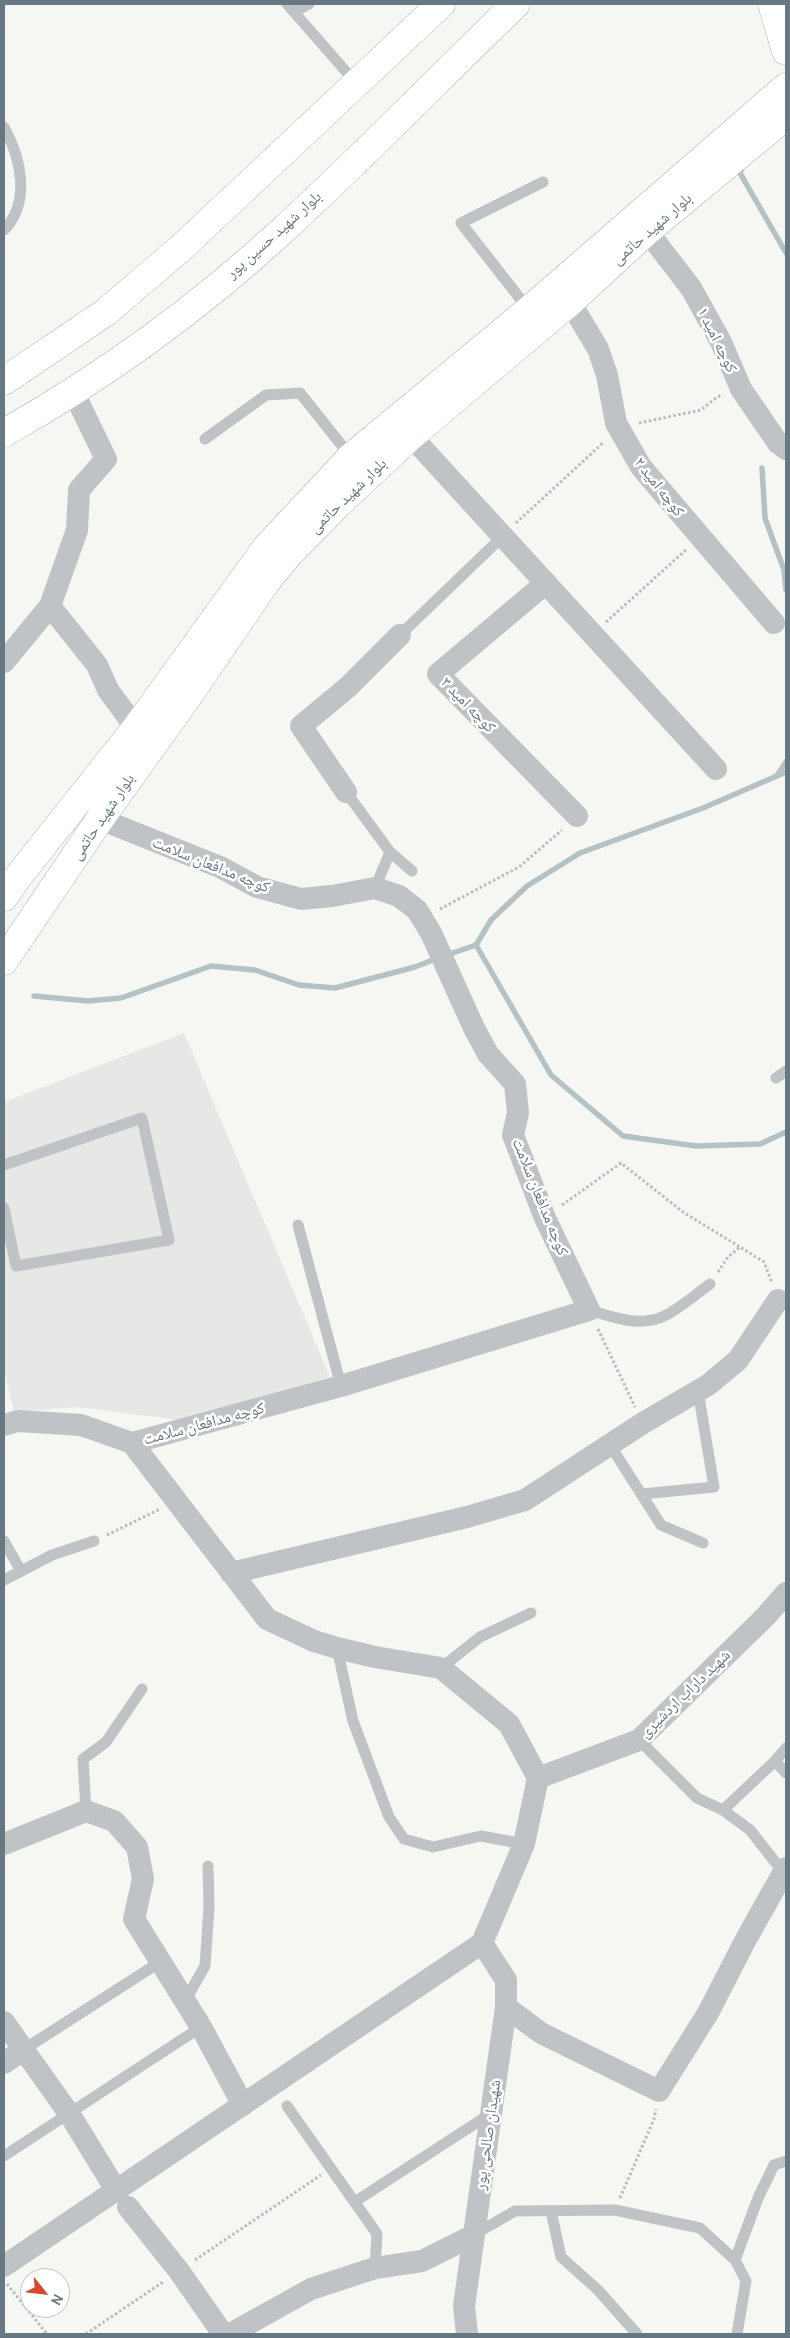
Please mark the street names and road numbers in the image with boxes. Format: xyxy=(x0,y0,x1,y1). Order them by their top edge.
street label: بلوار شهيد حسین پور xyxy=(222,187,326,283)
street label: بلوار شهید حاتمی xyxy=(608,189,696,269)
street label: کوچه امید ۱ xyxy=(693,304,741,376)
street label: کوچه امید ۲ xyxy=(630,453,688,521)
street label: بلوار شهید حاتمی xyxy=(305,454,391,538)
street label: کوچه امید ۳ xyxy=(437,673,499,737)
street label: بلوار شهید حاتمی xyxy=(67,770,139,864)
street label: کوچه مدافعان سلامت xyxy=(150,833,272,897)
street label: کوچه مدافعان سلامت xyxy=(508,1136,572,1258)
street label: کوچه مدافعان سلامت xyxy=(141,1399,267,1449)
street label: شهید داراب اردشیری xyxy=(635,1646,735,1742)
street label: شهیدان صالحی پور xyxy=(471,2079,505,2191)

